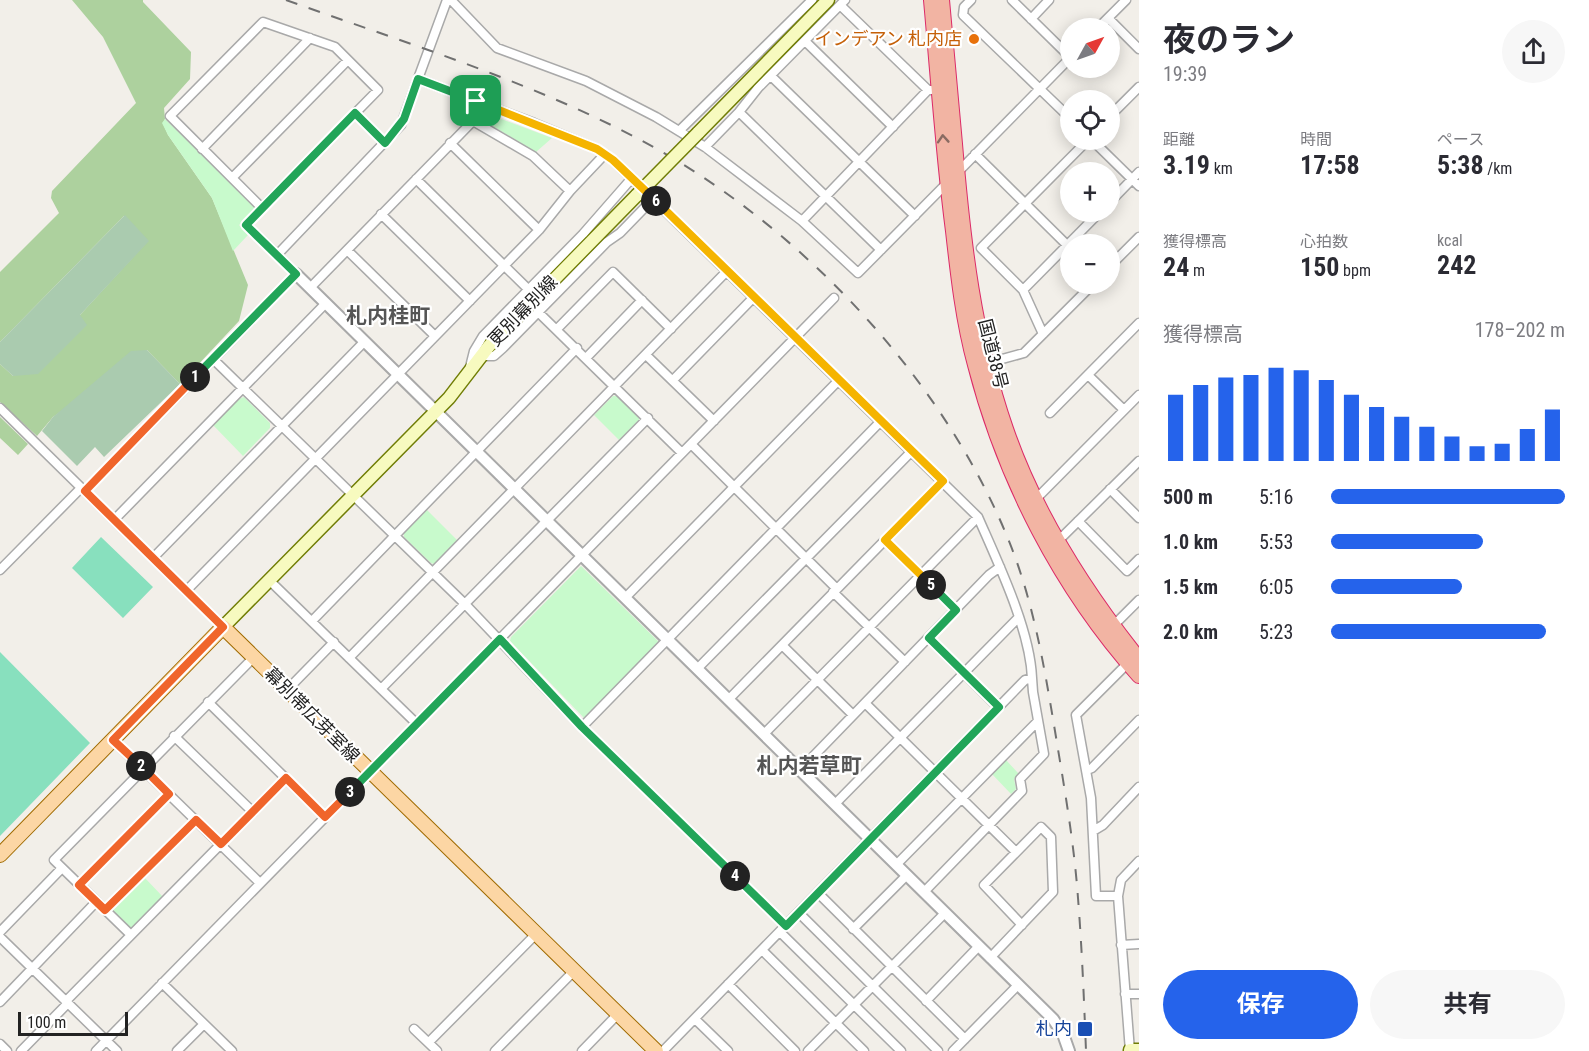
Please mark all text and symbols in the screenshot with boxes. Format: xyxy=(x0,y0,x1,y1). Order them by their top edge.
north arrow xyxy=(1060,18,1120,78)
map controls xyxy=(1060,18,1120,294)
text: 夜のラン xyxy=(1163,20,1295,59)
button: share xyxy=(1502,20,1565,83)
place label: インデアン 札内店 xyxy=(815,28,962,49)
marker: インデアン 札内店 xyxy=(967,32,981,46)
text: 19:39 xyxy=(1163,62,1207,86)
pin xyxy=(450,75,501,126)
icon: arrive xyxy=(459,84,492,117)
button: locate xyxy=(1060,90,1120,150)
text: 距離 xyxy=(1163,130,1195,149)
text: 時間 xyxy=(1300,130,1332,149)
text: ペース xyxy=(1437,130,1484,149)
one-way arrow xyxy=(936,134,949,143)
text: 3.19 xyxy=(1163,150,1210,180)
text: 17:58 xyxy=(1300,150,1360,180)
text: 5:38 xyxy=(1437,150,1484,180)
text: km xyxy=(1210,159,1233,178)
text: /km xyxy=(1484,159,1512,178)
button: + xyxy=(1060,162,1120,222)
pin: 6 xyxy=(641,186,671,216)
text: 6 xyxy=(652,191,660,210)
text: kcal xyxy=(1437,231,1463,250)
text: 獲得標高 xyxy=(1163,232,1227,251)
text: 心拍数 xyxy=(1300,232,1348,251)
button: − xyxy=(1060,234,1120,294)
text: 242 xyxy=(1437,250,1476,280)
text: 24 xyxy=(1163,252,1189,282)
text: 150 xyxy=(1300,252,1339,282)
text: m xyxy=(1189,261,1205,280)
text: bpm xyxy=(1339,261,1371,280)
street label: 更別幕別線 xyxy=(484,271,561,350)
district label: 札内桂町 xyxy=(346,304,430,328)
street label: 国道38号 xyxy=(975,317,1012,391)
text: 178–202 m xyxy=(1475,318,1565,342)
text: 獲得標高 xyxy=(1163,322,1243,346)
pin: 1 xyxy=(180,362,210,392)
text: 1 xyxy=(191,367,199,386)
text: 500 m xyxy=(1163,485,1213,509)
text: 5:16 xyxy=(1259,485,1293,509)
text: 1.0 km xyxy=(1163,530,1218,554)
text: 5:53 xyxy=(1259,530,1293,554)
pin: 5 xyxy=(916,570,946,600)
text: 5 xyxy=(927,575,935,594)
text: 1.5 km xyxy=(1163,575,1218,599)
text: 6:05 xyxy=(1259,575,1293,599)
text: 2.0 km xyxy=(1163,620,1218,644)
text: 5:23 xyxy=(1259,620,1293,644)
street label: 幕別帯広芽室線 xyxy=(260,663,364,767)
pin: 2 xyxy=(126,751,156,781)
district label: 札内若草町 xyxy=(757,754,862,778)
text: 2 xyxy=(137,756,145,775)
pin: 3 xyxy=(335,777,365,807)
text: 3 xyxy=(346,782,354,801)
pin: 4 xyxy=(720,861,750,891)
text: 4 xyxy=(731,866,739,885)
button: 保存 xyxy=(1163,970,1358,1039)
button: 共有 xyxy=(1370,970,1565,1039)
scale bar xyxy=(18,1009,128,1036)
text: 100 m xyxy=(27,1013,66,1032)
place label: 札内 xyxy=(1036,1018,1072,1039)
marker: 札内 xyxy=(1076,1020,1094,1038)

